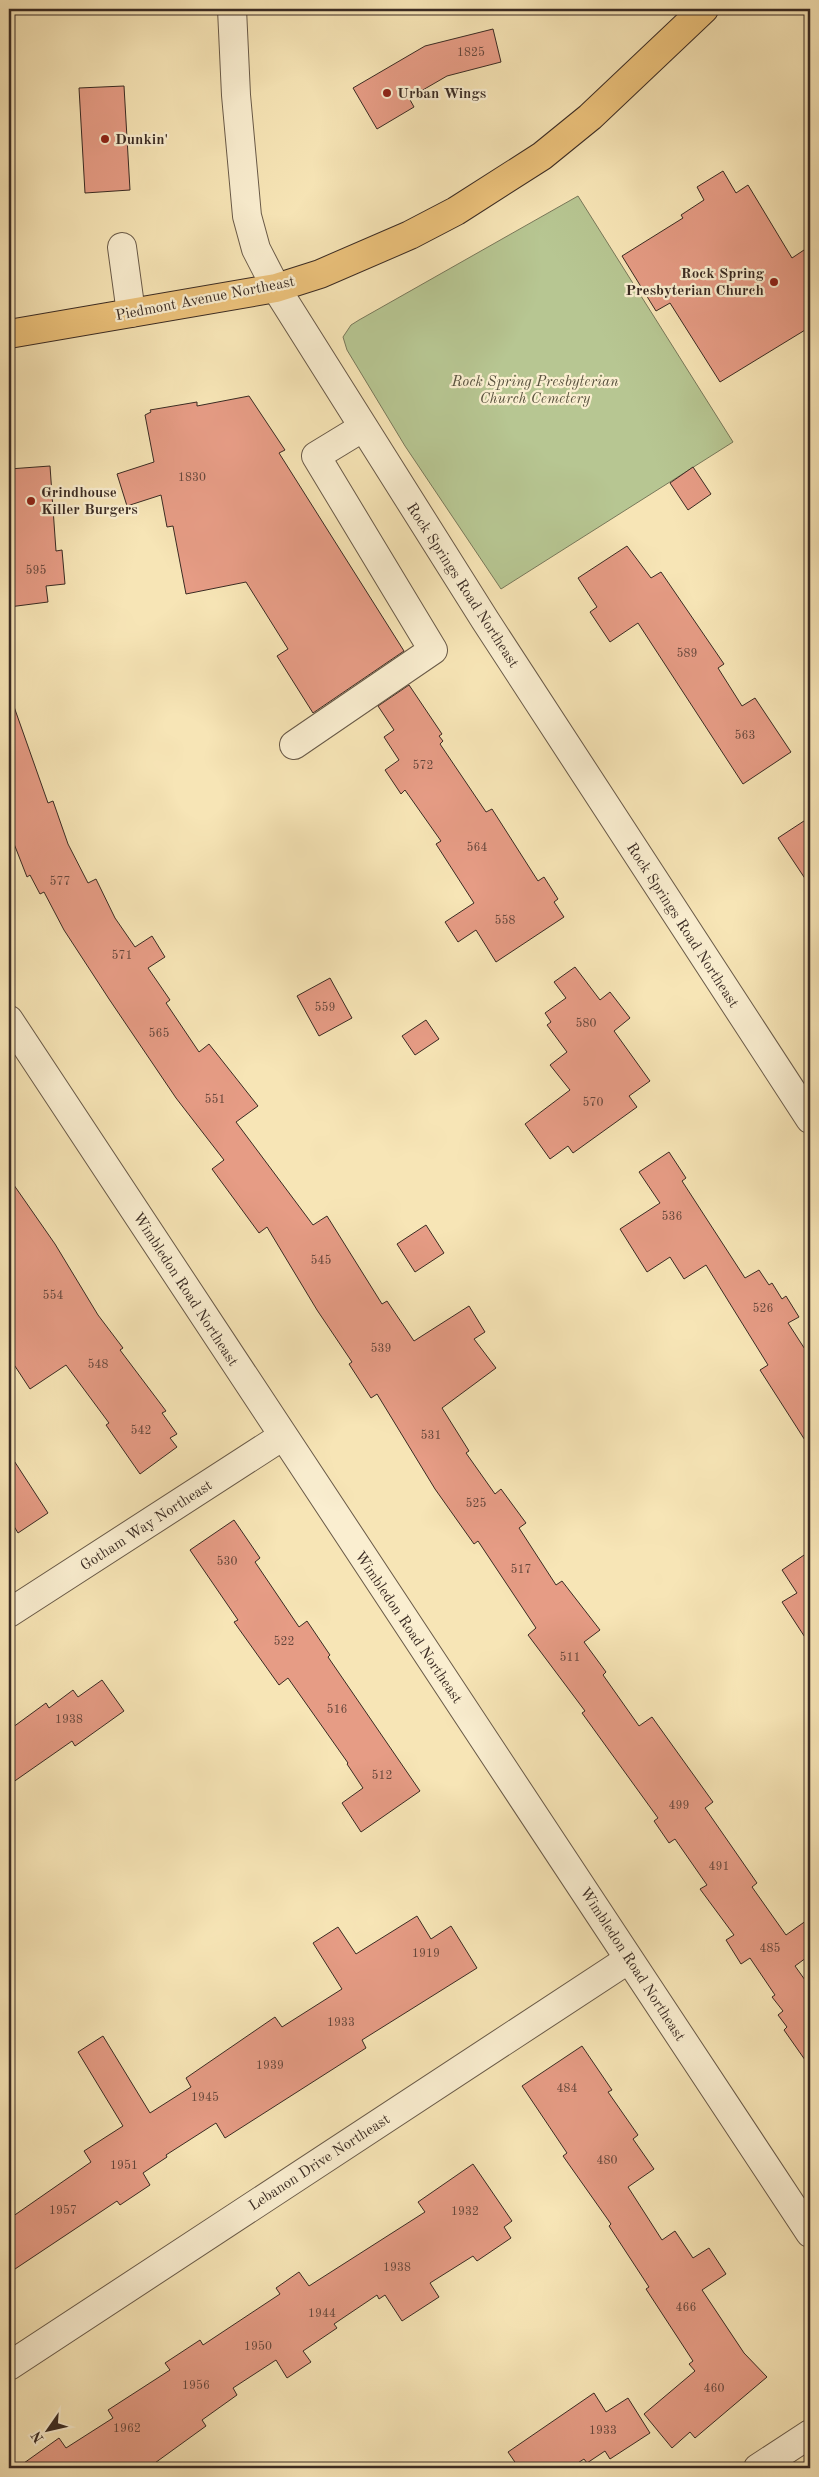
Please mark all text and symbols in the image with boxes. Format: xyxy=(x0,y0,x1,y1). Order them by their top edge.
house number: 1825 xyxy=(457,46,485,59)
marker: Urban Wings xyxy=(381,87,393,99)
place label: Urban Wings xyxy=(397,87,486,102)
marker: Dunkin' xyxy=(99,133,111,145)
place label: Dunkin' xyxy=(115,133,168,148)
place label: Rock Spring Presbyterian Church xyxy=(626,267,765,299)
street label: Piedmont Avenue Northeast xyxy=(114,275,296,324)
marker: Rock Spring Presbyterian Church xyxy=(768,276,780,288)
park label: Rock Spring Presbyterian Church Cemetery xyxy=(450,375,619,407)
house number: 1830 xyxy=(178,472,206,484)
place label: Grindhouse Killer Burgers xyxy=(41,486,138,518)
marker: Grindhouse Killer Burgers xyxy=(25,495,37,507)
street label: Rock Springs Road Northeast xyxy=(403,501,521,671)
house number: 595 xyxy=(26,564,46,577)
house number: 589 xyxy=(677,647,697,660)
house number: 563 xyxy=(735,729,755,742)
house number: 572 xyxy=(413,759,433,772)
house number: 564 xyxy=(467,841,487,854)
street label: Rock Springs Road Northeast xyxy=(623,841,741,1011)
house number: 577 xyxy=(50,875,70,888)
house number: 558 xyxy=(495,914,515,927)
house number: 571 xyxy=(112,949,132,962)
house number: 559 xyxy=(315,1001,335,1014)
house number: 580 xyxy=(576,1017,596,1030)
house number: 565 xyxy=(149,1027,169,1040)
house number: 551 xyxy=(205,1093,225,1106)
house number: 570 xyxy=(583,1096,603,1109)
street label: Wimbledon Road Northeast xyxy=(129,1210,240,1369)
house number: 536 xyxy=(662,1210,682,1223)
house number: 545 xyxy=(311,1254,331,1267)
house number: 554 xyxy=(43,1289,63,1302)
house number: 526 xyxy=(753,1302,773,1315)
house number: 539 xyxy=(371,1342,391,1355)
house number: 548 xyxy=(88,1358,108,1371)
house number: 542 xyxy=(131,1424,151,1437)
house number: 531 xyxy=(421,1429,441,1442)
street label: Gotham Way Northeast xyxy=(78,1478,215,1574)
house number: 525 xyxy=(466,1497,486,1510)
street label: Wimbledon Road Northeast xyxy=(351,1549,464,1707)
house number: 530 xyxy=(217,1555,237,1568)
house number: 517 xyxy=(511,1563,531,1576)
house number: 522 xyxy=(274,1635,294,1648)
house number: 511 xyxy=(560,1651,580,1664)
house number: 516 xyxy=(327,1703,347,1716)
house number: 1938 xyxy=(55,1714,83,1726)
house number: 512 xyxy=(372,1769,392,1782)
house number: 499 xyxy=(669,1800,689,1812)
house number: 491 xyxy=(709,1861,729,1873)
street label: Wimbledon Road Northeast xyxy=(576,1885,687,2044)
house number: 485 xyxy=(760,1942,780,1955)
house number: 1919 xyxy=(412,1948,440,1960)
house number: 1933 xyxy=(327,2017,355,2029)
house number: 1939 xyxy=(256,2060,284,2072)
house number: 484 xyxy=(557,2083,577,2095)
house number: 1945 xyxy=(191,2091,219,2104)
street label: Lebanon Drive Northeast xyxy=(247,2112,393,2214)
house number: 480 xyxy=(597,2155,617,2167)
house number: 1951 xyxy=(110,2159,138,2172)
house number: 1957 xyxy=(49,2204,77,2217)
house number: 1932 xyxy=(451,2206,479,2218)
house number: 1938 xyxy=(383,2262,411,2274)
house number: 466 xyxy=(676,2302,696,2314)
house number: 1944 xyxy=(308,2308,336,2320)
house number: 1950 xyxy=(244,2340,272,2353)
house number: 1956 xyxy=(182,2379,210,2392)
house number: 460 xyxy=(704,2383,724,2395)
north arrow xyxy=(22,2404,72,2454)
house number: 1962 xyxy=(113,2423,141,2435)
house number: 1933 xyxy=(589,2425,617,2437)
text: N xyxy=(29,2428,47,2445)

